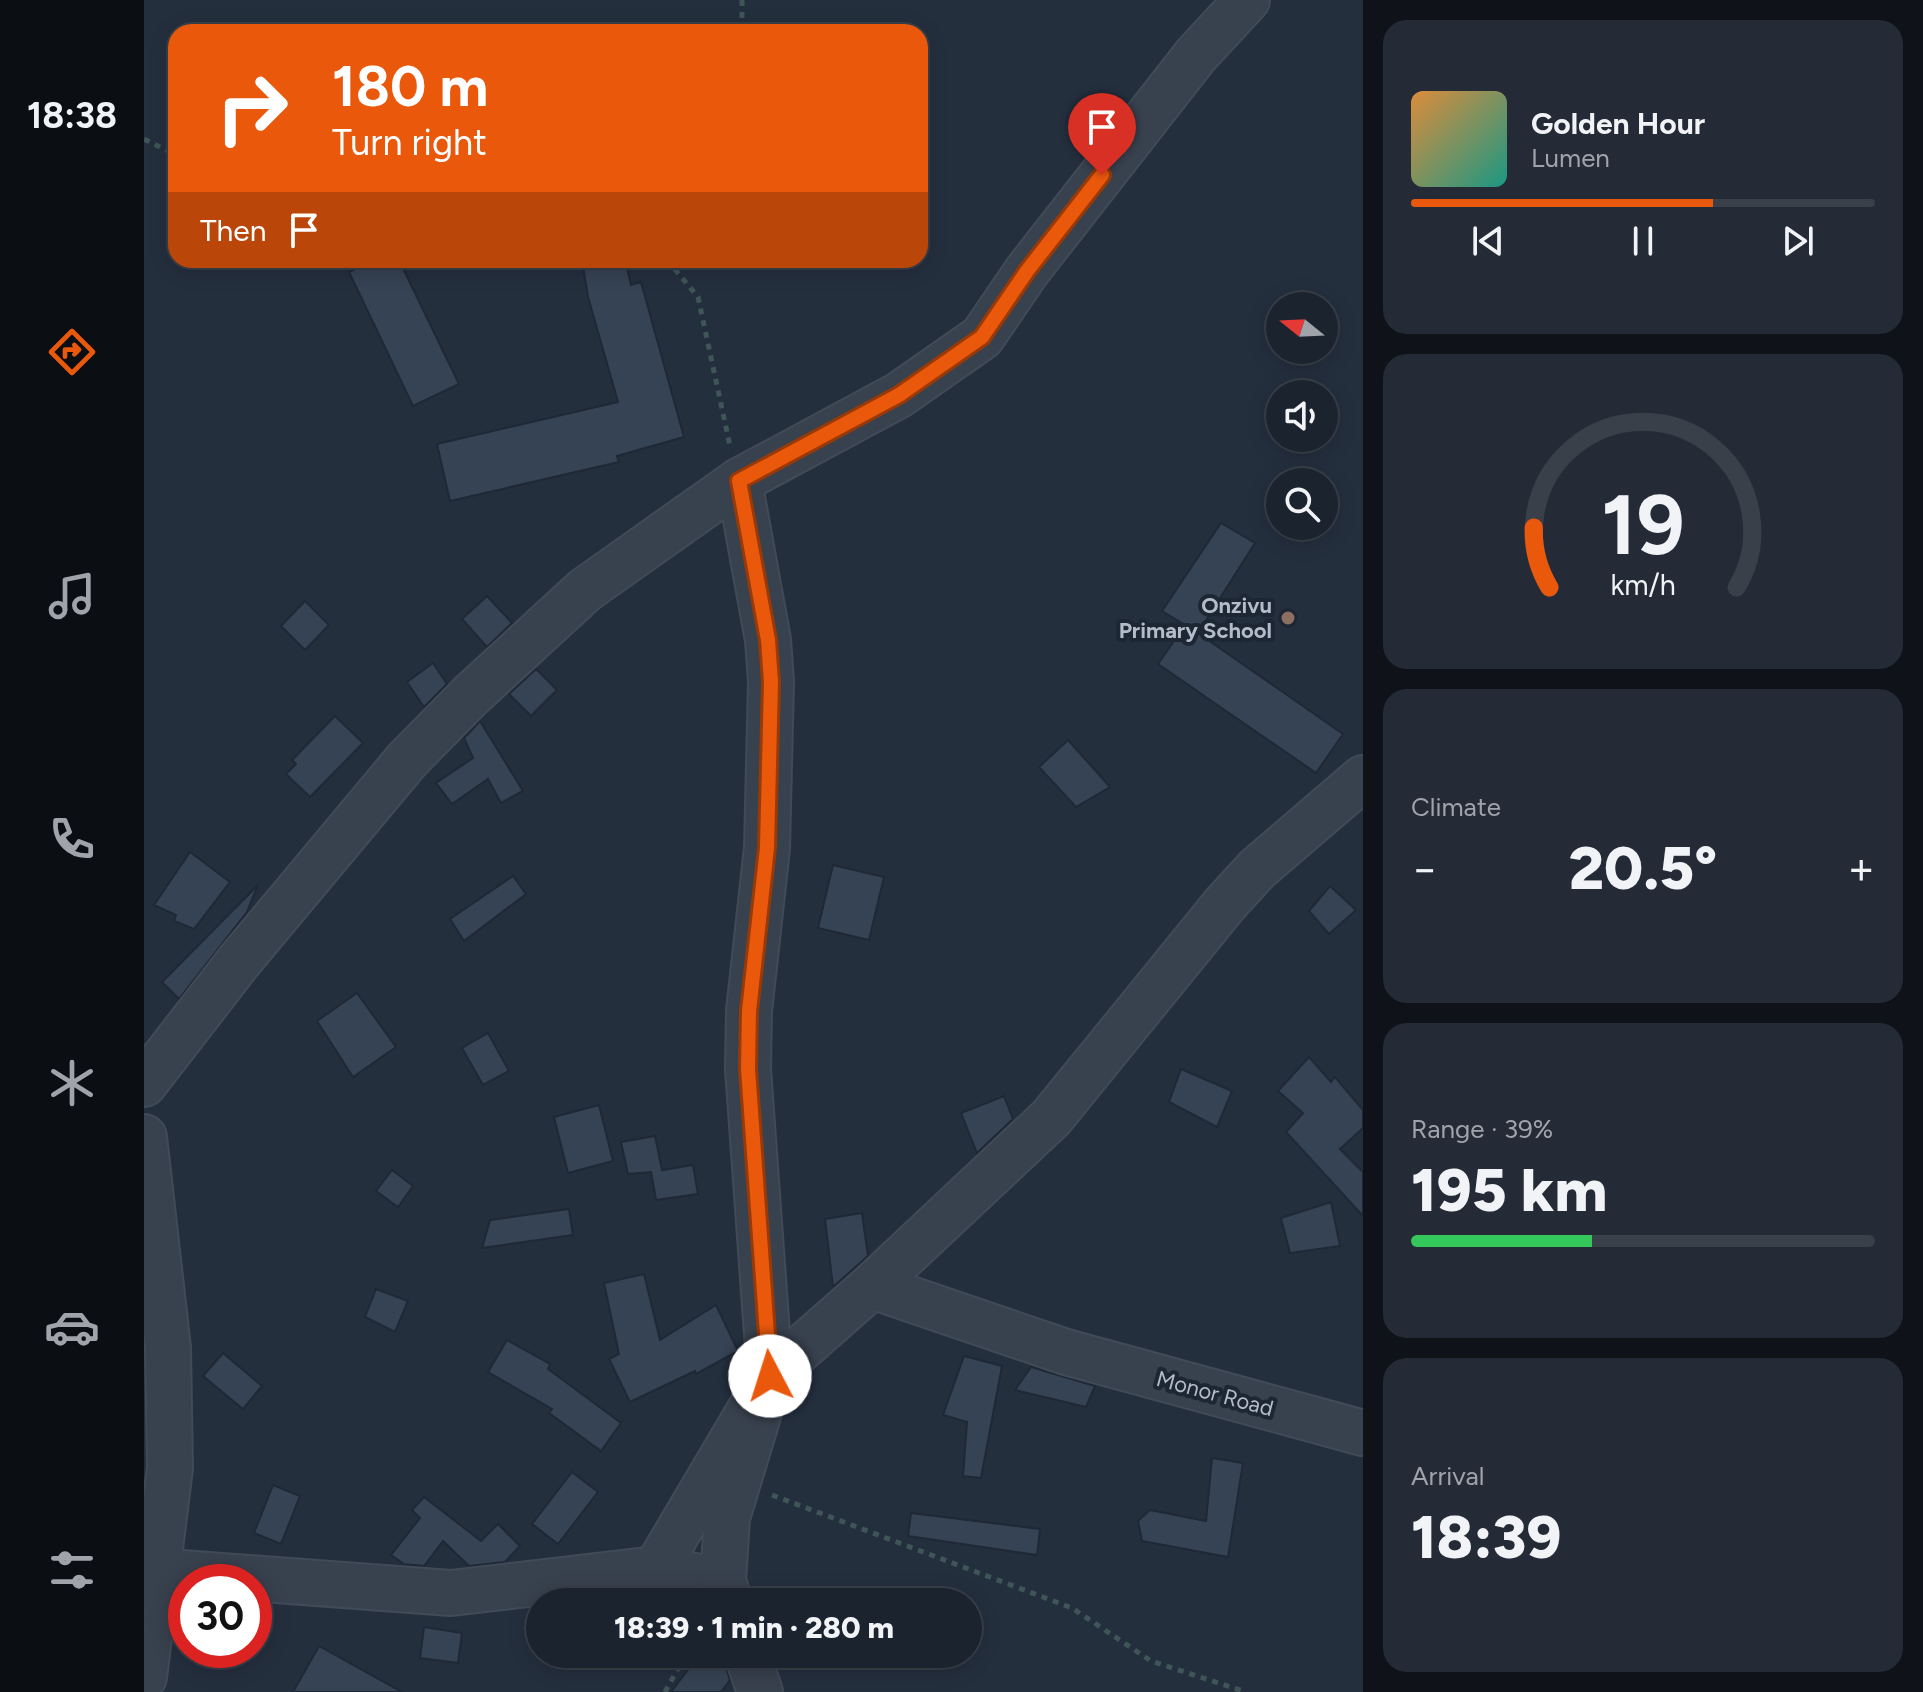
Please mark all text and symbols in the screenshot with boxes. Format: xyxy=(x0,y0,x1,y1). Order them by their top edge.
text: 180 m xyxy=(332,53,488,120)
icon: right xyxy=(200,56,304,160)
pin xyxy=(1068,93,1136,175)
text: 18:38 xyxy=(27,94,117,137)
icon: arrive xyxy=(1080,105,1124,149)
text: Golden Hour xyxy=(1531,105,1705,142)
text: Turn right xyxy=(332,121,487,164)
text: Lumen xyxy=(1531,142,1610,174)
icon: arrive xyxy=(282,208,326,252)
text: Then xyxy=(200,212,266,249)
icon: previous xyxy=(1466,219,1510,263)
icon: pause xyxy=(1621,219,1665,263)
icon: next xyxy=(1776,219,1820,263)
north arrow xyxy=(1266,292,1338,364)
map controls xyxy=(1266,292,1338,540)
icon: directions xyxy=(44,324,100,380)
button: sound xyxy=(1266,380,1338,452)
button: search xyxy=(1266,468,1338,540)
text: 19 xyxy=(1601,474,1685,574)
icon: music xyxy=(44,568,100,624)
text: km/h xyxy=(1610,568,1676,602)
place label: Onzivu Primary School xyxy=(1119,592,1272,644)
marker: Onzivu Primary School xyxy=(1279,609,1297,627)
text: Climate xyxy=(1411,791,1501,823)
icon: phone xyxy=(44,811,100,867)
text: 20.5° xyxy=(1569,832,1717,904)
text: − xyxy=(1411,842,1438,895)
text: + xyxy=(1848,842,1875,895)
icon: climate xyxy=(44,1055,100,1111)
text: Range · 39% xyxy=(1411,1113,1553,1145)
text: 195 km xyxy=(1411,1154,1607,1226)
icon: car xyxy=(44,1299,100,1355)
position arrow xyxy=(728,1334,812,1418)
street label: Monor Road xyxy=(1153,1365,1276,1422)
text: Arrival xyxy=(1411,1460,1484,1492)
text: 18:39 xyxy=(1411,1501,1561,1573)
icon: filters xyxy=(44,1542,100,1598)
speed limit sign: 30 xyxy=(168,1564,272,1668)
text: 18:39 · 1 min · 280 m xyxy=(614,1609,894,1646)

